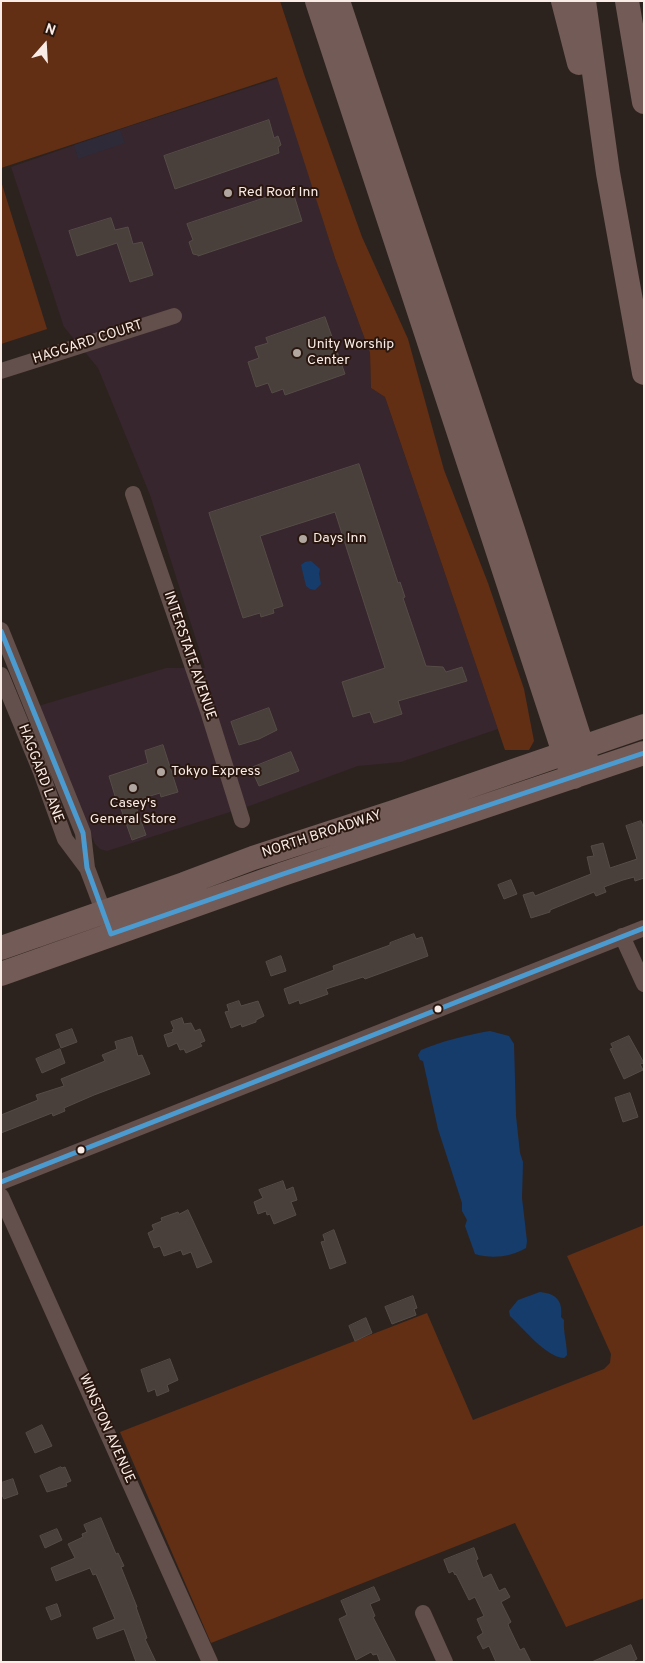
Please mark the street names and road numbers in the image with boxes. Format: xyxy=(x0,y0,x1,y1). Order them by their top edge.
street label: HAGGARD COURT xyxy=(31,317,145,369)
street label: INTERSTATE AVENUE xyxy=(159,589,219,723)
street label: HAGGARD LANE xyxy=(13,722,67,826)
street label: NORTH BROADWAY xyxy=(260,808,384,862)
street label: WINSTON AVENUE xyxy=(74,1372,138,1486)

